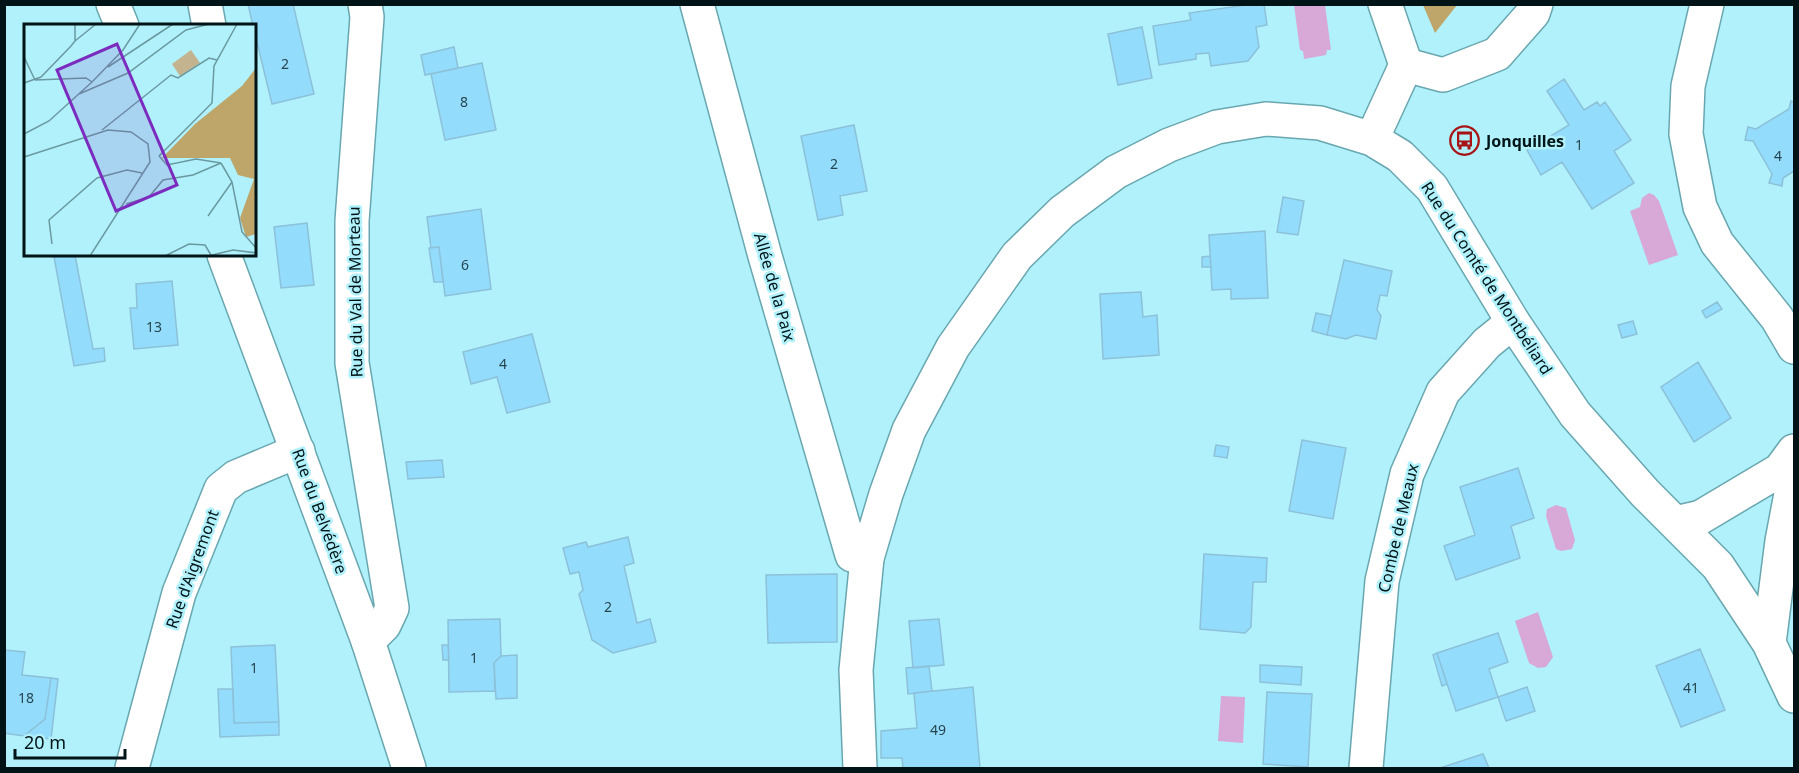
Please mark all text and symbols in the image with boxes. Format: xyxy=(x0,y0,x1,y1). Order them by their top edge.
inset map xyxy=(24,24,256,256)
house number: 2 xyxy=(281,54,289,73)
house number: 8 xyxy=(460,92,468,111)
bus stop icon: Jonquilles xyxy=(1449,125,1481,157)
place label: Jonquilles xyxy=(1484,130,1564,152)
house number: 1 xyxy=(1575,135,1583,154)
house number: 4 xyxy=(1774,146,1782,165)
house number: 2 xyxy=(830,154,838,173)
street label: Rue du Comté de Montbéliard xyxy=(1416,177,1558,379)
street label: Rue du Val de Morteau xyxy=(343,206,367,378)
street label: Allée de la Paix xyxy=(749,230,801,344)
house number: 6 xyxy=(461,255,469,274)
house number: 13 xyxy=(146,317,162,336)
house number: 4 xyxy=(499,354,507,373)
street label: Rue du Belvédère xyxy=(287,445,353,577)
street label: Combe de Meaux xyxy=(1372,461,1424,595)
street label: Rue d'Aigremont xyxy=(160,506,224,632)
house number: 2 xyxy=(604,597,612,616)
house number: 1 xyxy=(470,648,478,667)
house number: 1 xyxy=(250,658,258,677)
house number: 41 xyxy=(1683,678,1699,697)
house number: 18 xyxy=(18,688,34,707)
house number: 49 xyxy=(930,720,946,739)
scale bar xyxy=(15,722,124,760)
text: 20 m xyxy=(24,730,66,754)

